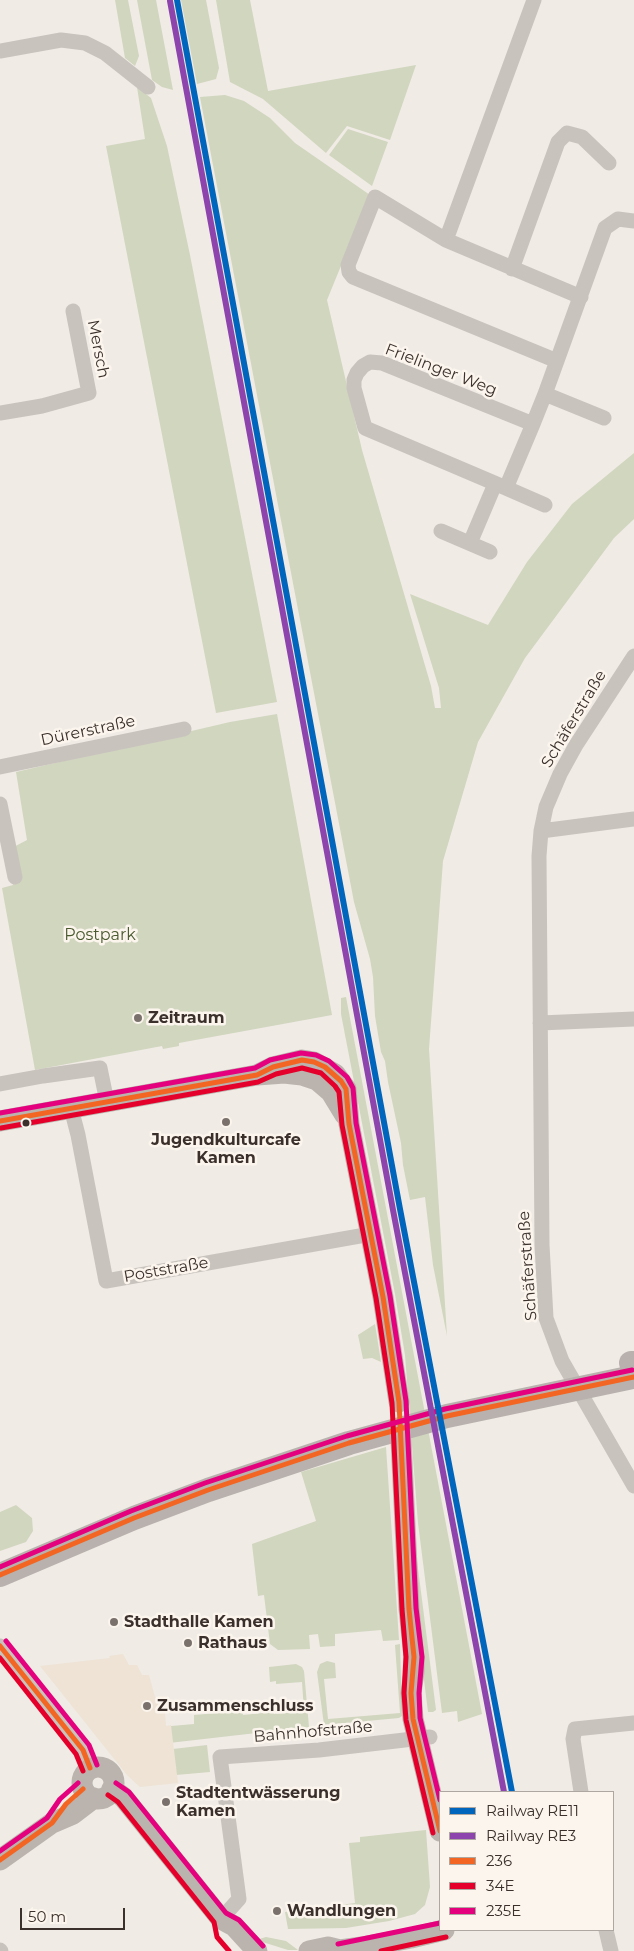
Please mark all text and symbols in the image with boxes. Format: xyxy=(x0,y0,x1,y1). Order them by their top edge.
street label: Mersch xyxy=(83,318,113,380)
street label: Frielinger Weg xyxy=(382,340,500,400)
street label: Schäferstraße xyxy=(537,667,611,771)
street label: Dürerstraße xyxy=(39,712,137,750)
park label: Postpark xyxy=(64,925,136,945)
place label: Zeitraum xyxy=(148,1008,224,1028)
marker: Zeitraum xyxy=(132,1012,144,1024)
marker: Jugendkulturcafe Kamen xyxy=(220,1116,232,1128)
unlabelled marker xyxy=(21,1118,31,1128)
place label: Jugendkulturcafe Kamen xyxy=(151,1130,301,1168)
street label: Schäferstraße xyxy=(515,1210,541,1322)
street label: Poststraße xyxy=(122,1253,210,1287)
place label: Stadthalle Kamen xyxy=(124,1612,274,1632)
marker: Stadthalle Kamen xyxy=(108,1616,120,1628)
place label: Rathaus xyxy=(198,1633,267,1653)
marker: Rathaus xyxy=(182,1637,194,1649)
place label: Zusammenschluss xyxy=(157,1696,314,1716)
marker: Zusammenschluss xyxy=(141,1700,153,1712)
street label: Bahnhofstraße xyxy=(253,1717,373,1747)
place label: Stadtentwässerung Kamen xyxy=(176,1783,340,1821)
legend xyxy=(439,1791,614,1931)
marker: Stadtentwässerung Kamen xyxy=(160,1796,172,1808)
text: Railway RE11 xyxy=(486,1801,579,1820)
text: Railway RE3 xyxy=(486,1826,576,1845)
text: 236 xyxy=(486,1851,512,1870)
text: 34E xyxy=(486,1876,514,1895)
scale bar xyxy=(22,1898,128,1930)
place label: Wandlungen xyxy=(287,1901,396,1921)
text: 235E xyxy=(486,1901,521,1920)
marker: Wandlungen xyxy=(271,1905,283,1917)
text: 50 m xyxy=(28,1907,66,1926)

